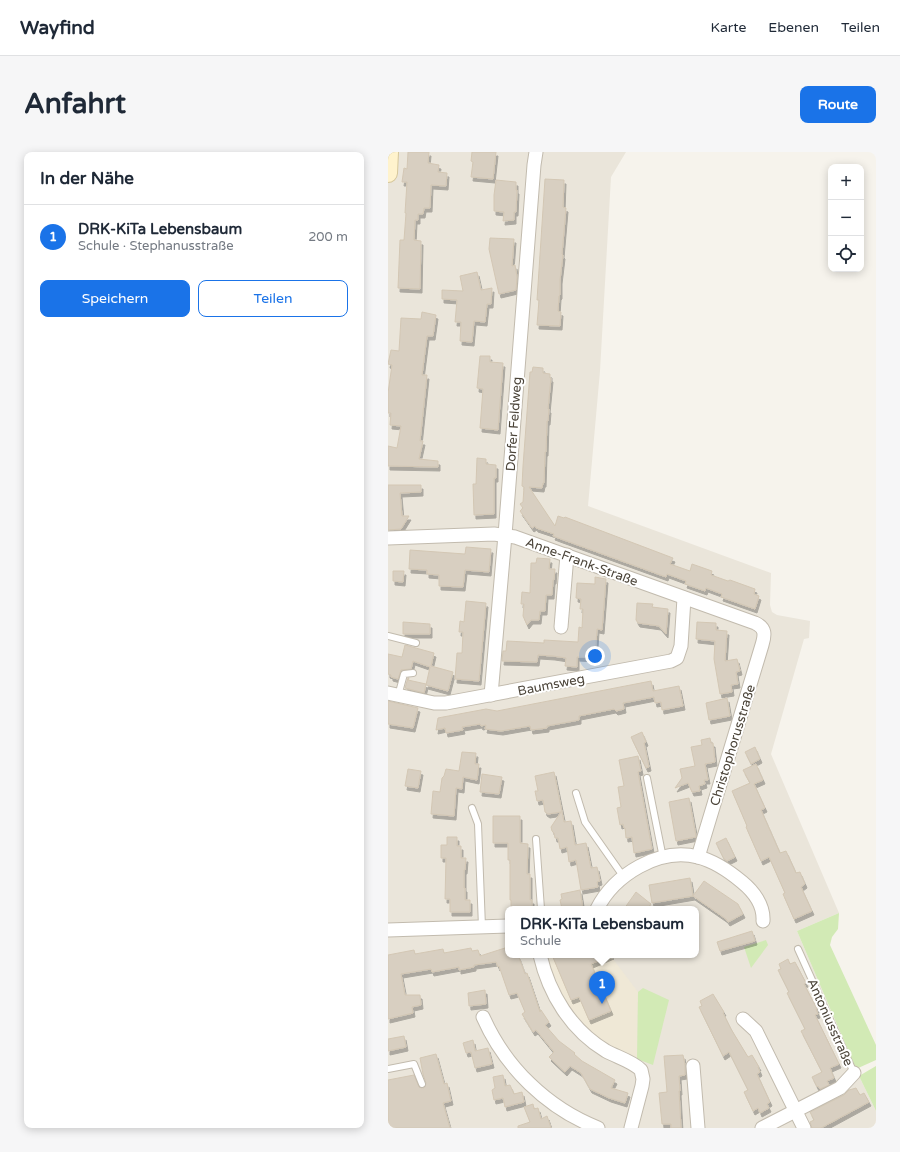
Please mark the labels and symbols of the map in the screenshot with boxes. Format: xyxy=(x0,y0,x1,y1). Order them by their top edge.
street label: Dorfer Feldweg xyxy=(503,376,525,472)
street label: Anne-Frank-Straße xyxy=(523,534,640,590)
your location xyxy=(585,646,605,666)
street label: Baumsweg xyxy=(516,671,586,699)
street label: Christophorusstraße xyxy=(707,683,759,808)
pin: 1 xyxy=(589,971,615,1004)
street label: Antoniusstraße xyxy=(804,976,857,1069)

